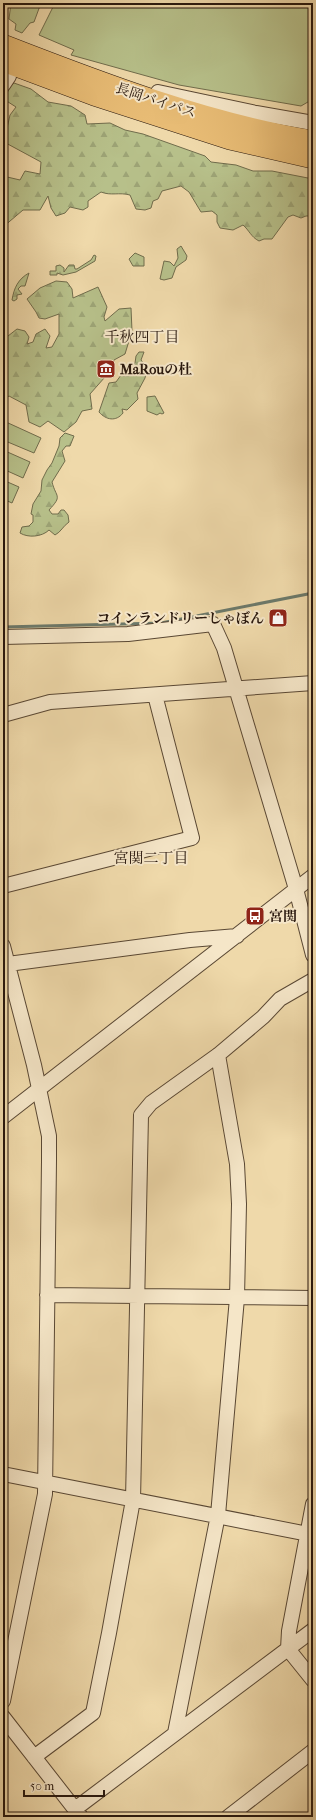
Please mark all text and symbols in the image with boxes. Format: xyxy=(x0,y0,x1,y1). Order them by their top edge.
street label: 長岡バイパス xyxy=(113,79,198,121)
district label: 千秋四丁目 xyxy=(104,328,180,346)
museum icon: MaRouの杜 xyxy=(95,358,117,380)
place label: MaRouの杜 xyxy=(119,361,192,378)
shop icon: コインランドリーしゃぼん xyxy=(267,607,289,629)
place label: コインランドリーしゃぼん xyxy=(96,610,264,627)
district label: 宮関二丁目 xyxy=(113,849,189,867)
bus stop icon: 宮関 xyxy=(244,905,266,927)
place label: 宮関 xyxy=(269,908,297,925)
scale bar xyxy=(24,1772,104,1798)
text: 50 m xyxy=(30,1779,54,1793)

